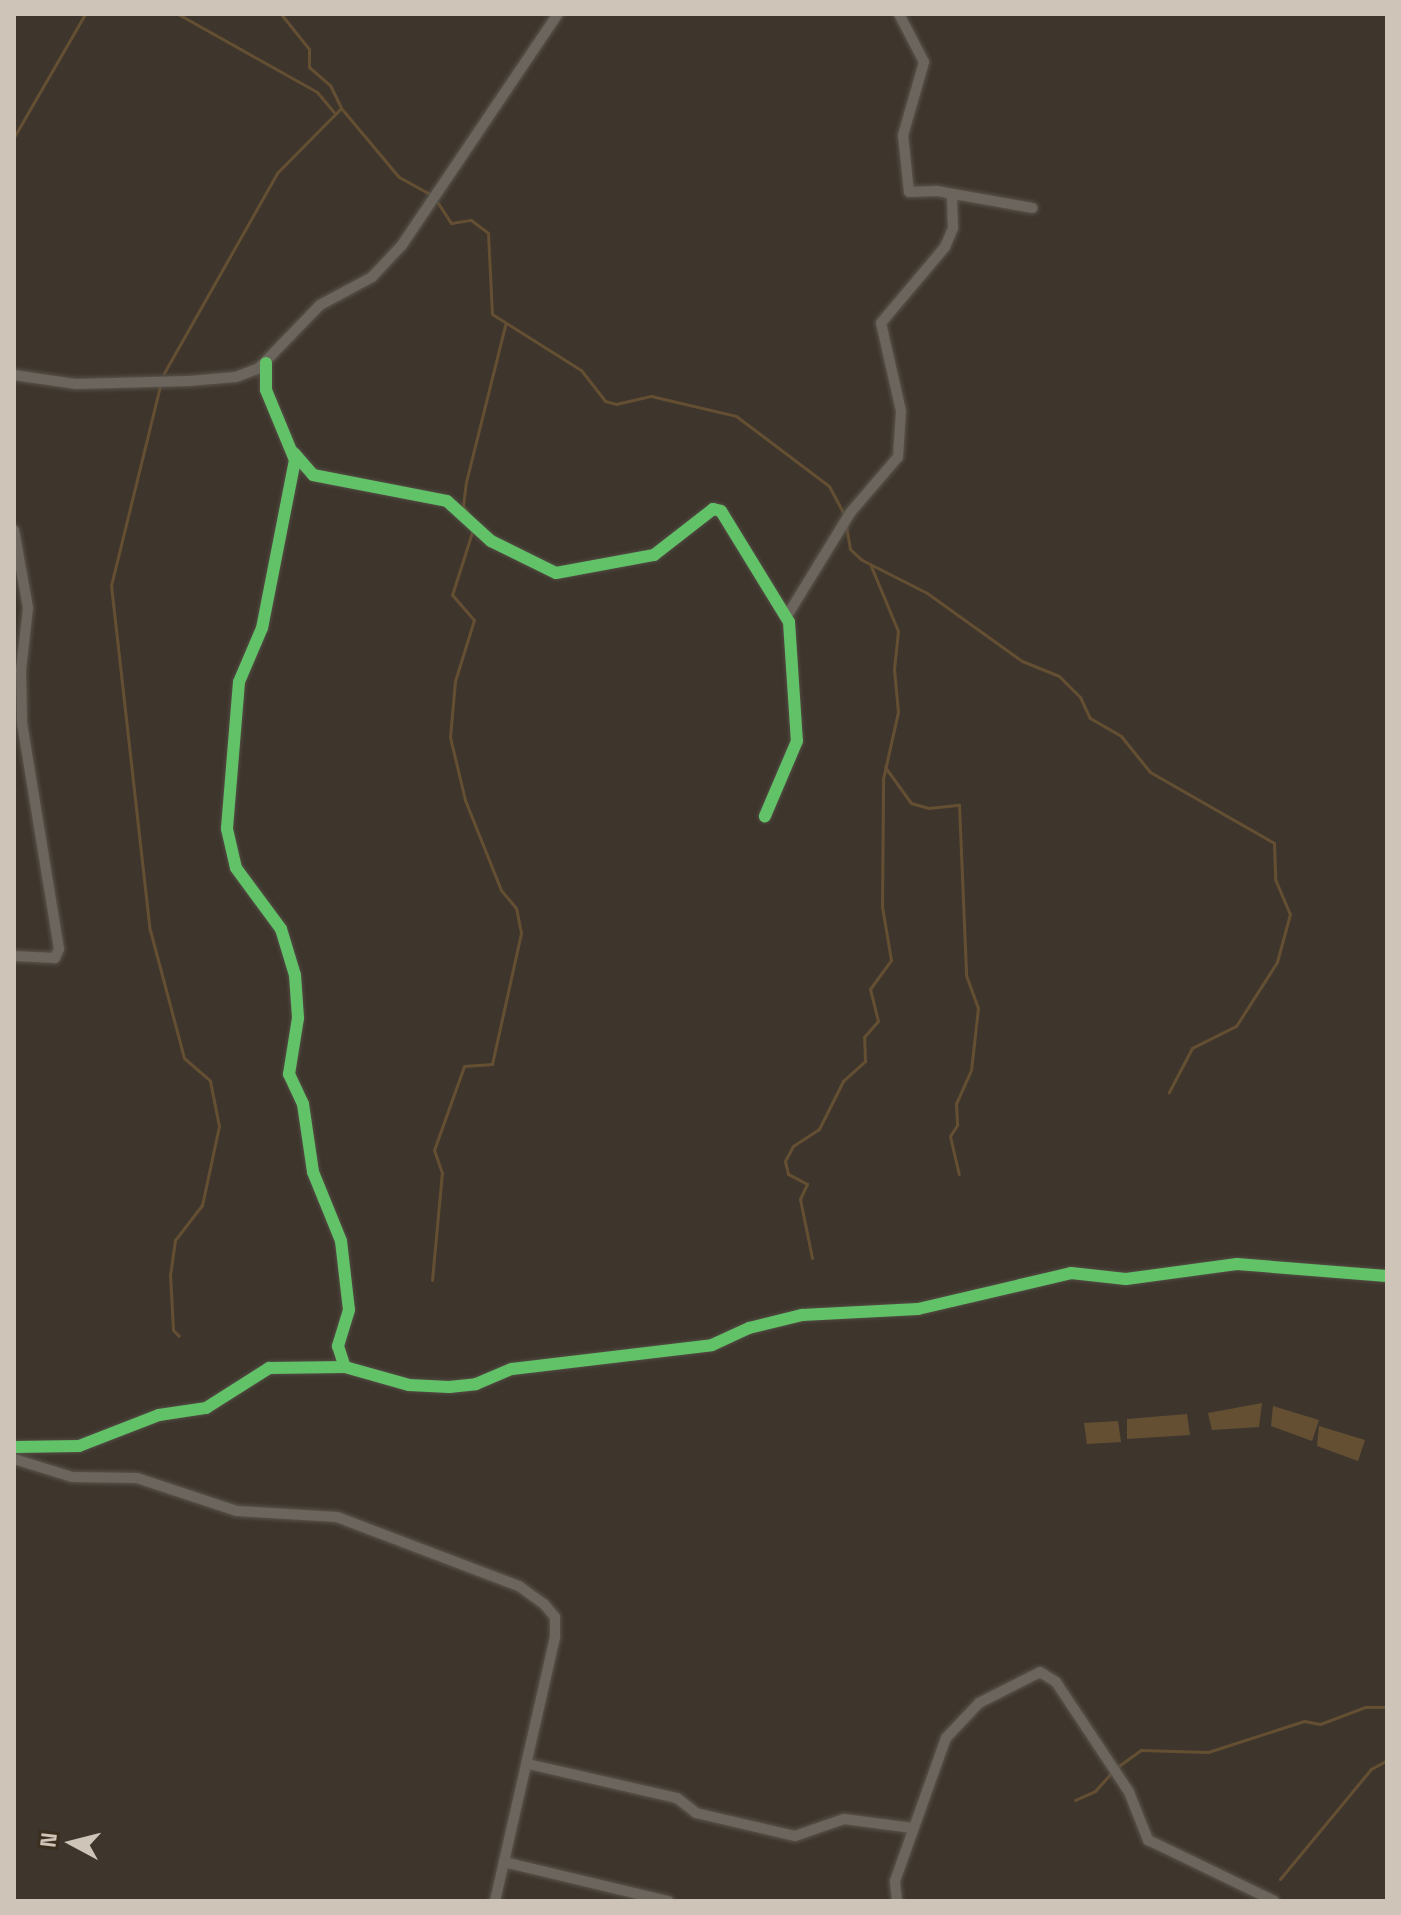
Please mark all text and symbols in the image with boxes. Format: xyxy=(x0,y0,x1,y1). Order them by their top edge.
north arrow xyxy=(32,1803,112,1883)
text: N xyxy=(33,1831,63,1849)

